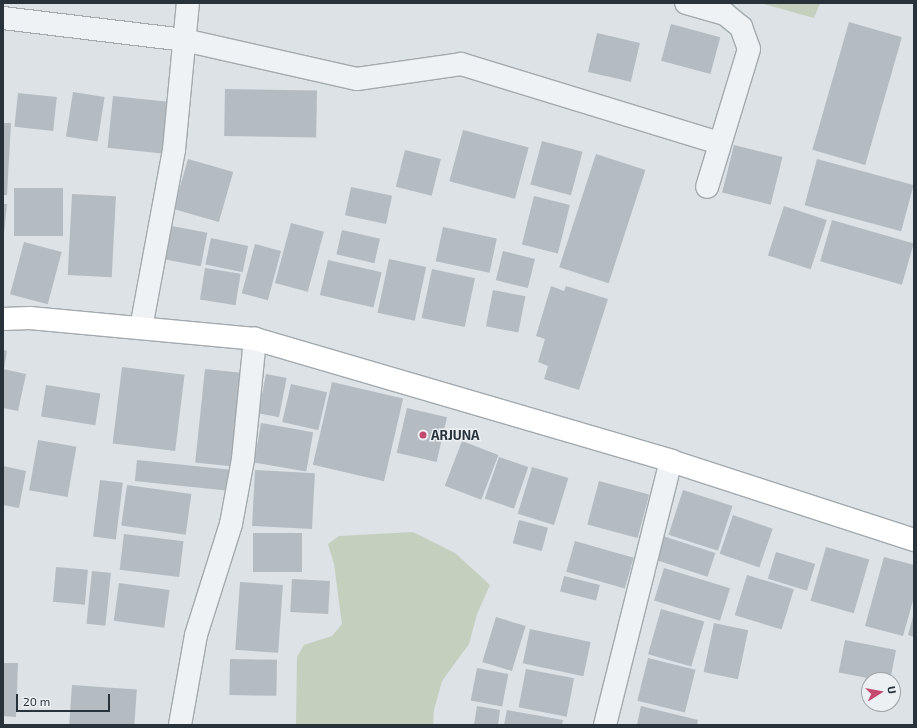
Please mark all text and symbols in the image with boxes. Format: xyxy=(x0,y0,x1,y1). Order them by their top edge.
place label: ARJUNA xyxy=(431,427,480,443)
marker: ARJUNA xyxy=(418,430,428,440)
north arrow xyxy=(861,672,901,712)
text: U xyxy=(885,685,899,695)
scale bar xyxy=(18,686,112,712)
text: 20 m xyxy=(23,694,50,708)

